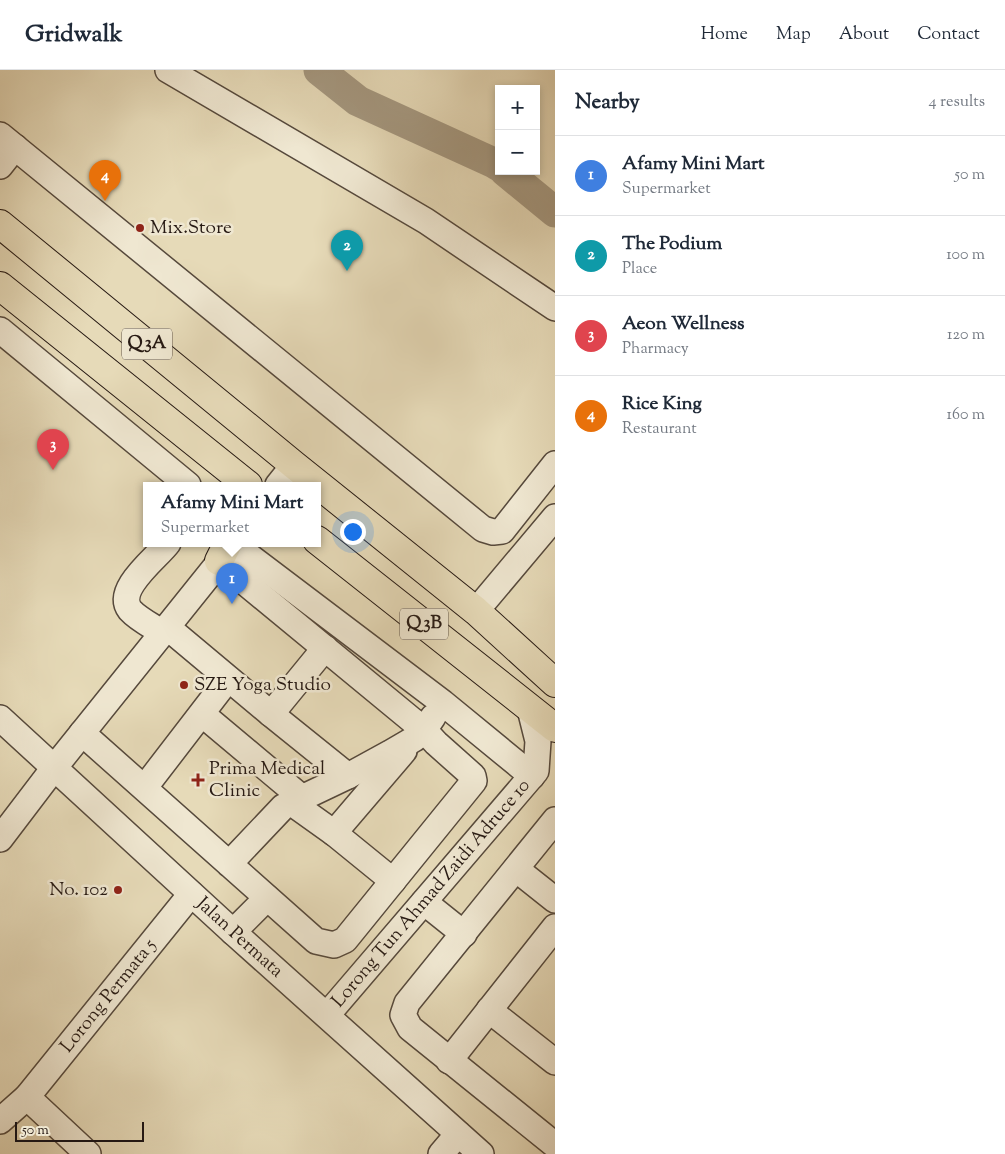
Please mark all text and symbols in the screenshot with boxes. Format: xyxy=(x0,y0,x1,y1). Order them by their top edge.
text: Gridwalk xyxy=(25,18,123,52)
text: Home xyxy=(701,22,748,48)
text: Map xyxy=(776,22,811,48)
text: About xyxy=(839,22,889,48)
text: Contact xyxy=(917,22,980,48)
map controls xyxy=(495,85,540,175)
button: + xyxy=(495,85,540,130)
text: Nearby xyxy=(575,88,640,118)
text: 4 results xyxy=(929,91,985,114)
button: − xyxy=(495,130,540,175)
text: Afamy Mini Mart xyxy=(622,151,765,178)
pin: 4 xyxy=(89,160,121,201)
text: 1 xyxy=(588,164,594,187)
text: 50 m xyxy=(954,164,985,187)
text: Supermarket xyxy=(622,178,711,201)
place label: Mix.Store xyxy=(150,215,232,242)
marker: Mix.Store xyxy=(134,222,146,234)
pin: 2 xyxy=(331,230,363,271)
text: The Podium xyxy=(622,231,722,258)
text: 2 xyxy=(587,244,595,267)
text: 100 m xyxy=(946,244,985,267)
text: Place xyxy=(622,258,657,281)
text: Aeon Wellness xyxy=(622,311,744,338)
text: 3 xyxy=(588,324,594,347)
text: 120 m xyxy=(947,324,985,347)
road number: Q3A xyxy=(122,328,172,360)
text: Pharmacy xyxy=(622,338,689,361)
text: Rice King xyxy=(622,391,702,418)
text: 4 xyxy=(587,404,595,427)
text: 160 m xyxy=(947,404,985,427)
text: Restaurant xyxy=(622,418,697,441)
pin: 3 xyxy=(37,429,69,470)
popup xyxy=(143,482,321,547)
text: Afamy Mini Mart xyxy=(161,490,303,517)
text: Supermarket xyxy=(161,517,249,540)
your location xyxy=(340,519,366,545)
pin: 1 xyxy=(216,563,248,604)
road number: Q3B xyxy=(400,608,448,640)
place label: SZE Yoga Studio xyxy=(194,672,331,699)
marker: SZE Yoga Studio xyxy=(178,679,190,691)
place label: Prima Medical Clinic xyxy=(209,756,325,805)
marker: Prima Medical Clinic xyxy=(191,773,205,787)
street label: Lorong Tun Ahmad Zaidi Adruce 10 xyxy=(325,773,537,1014)
place label: No. 102 xyxy=(49,877,108,904)
marker: No. 102 xyxy=(112,884,124,896)
street label: Jalan Permata xyxy=(189,890,289,984)
street label: Lorong Permata 5 xyxy=(54,933,163,1059)
scale bar xyxy=(15,1119,144,1142)
text: 50 m xyxy=(22,1121,49,1141)

